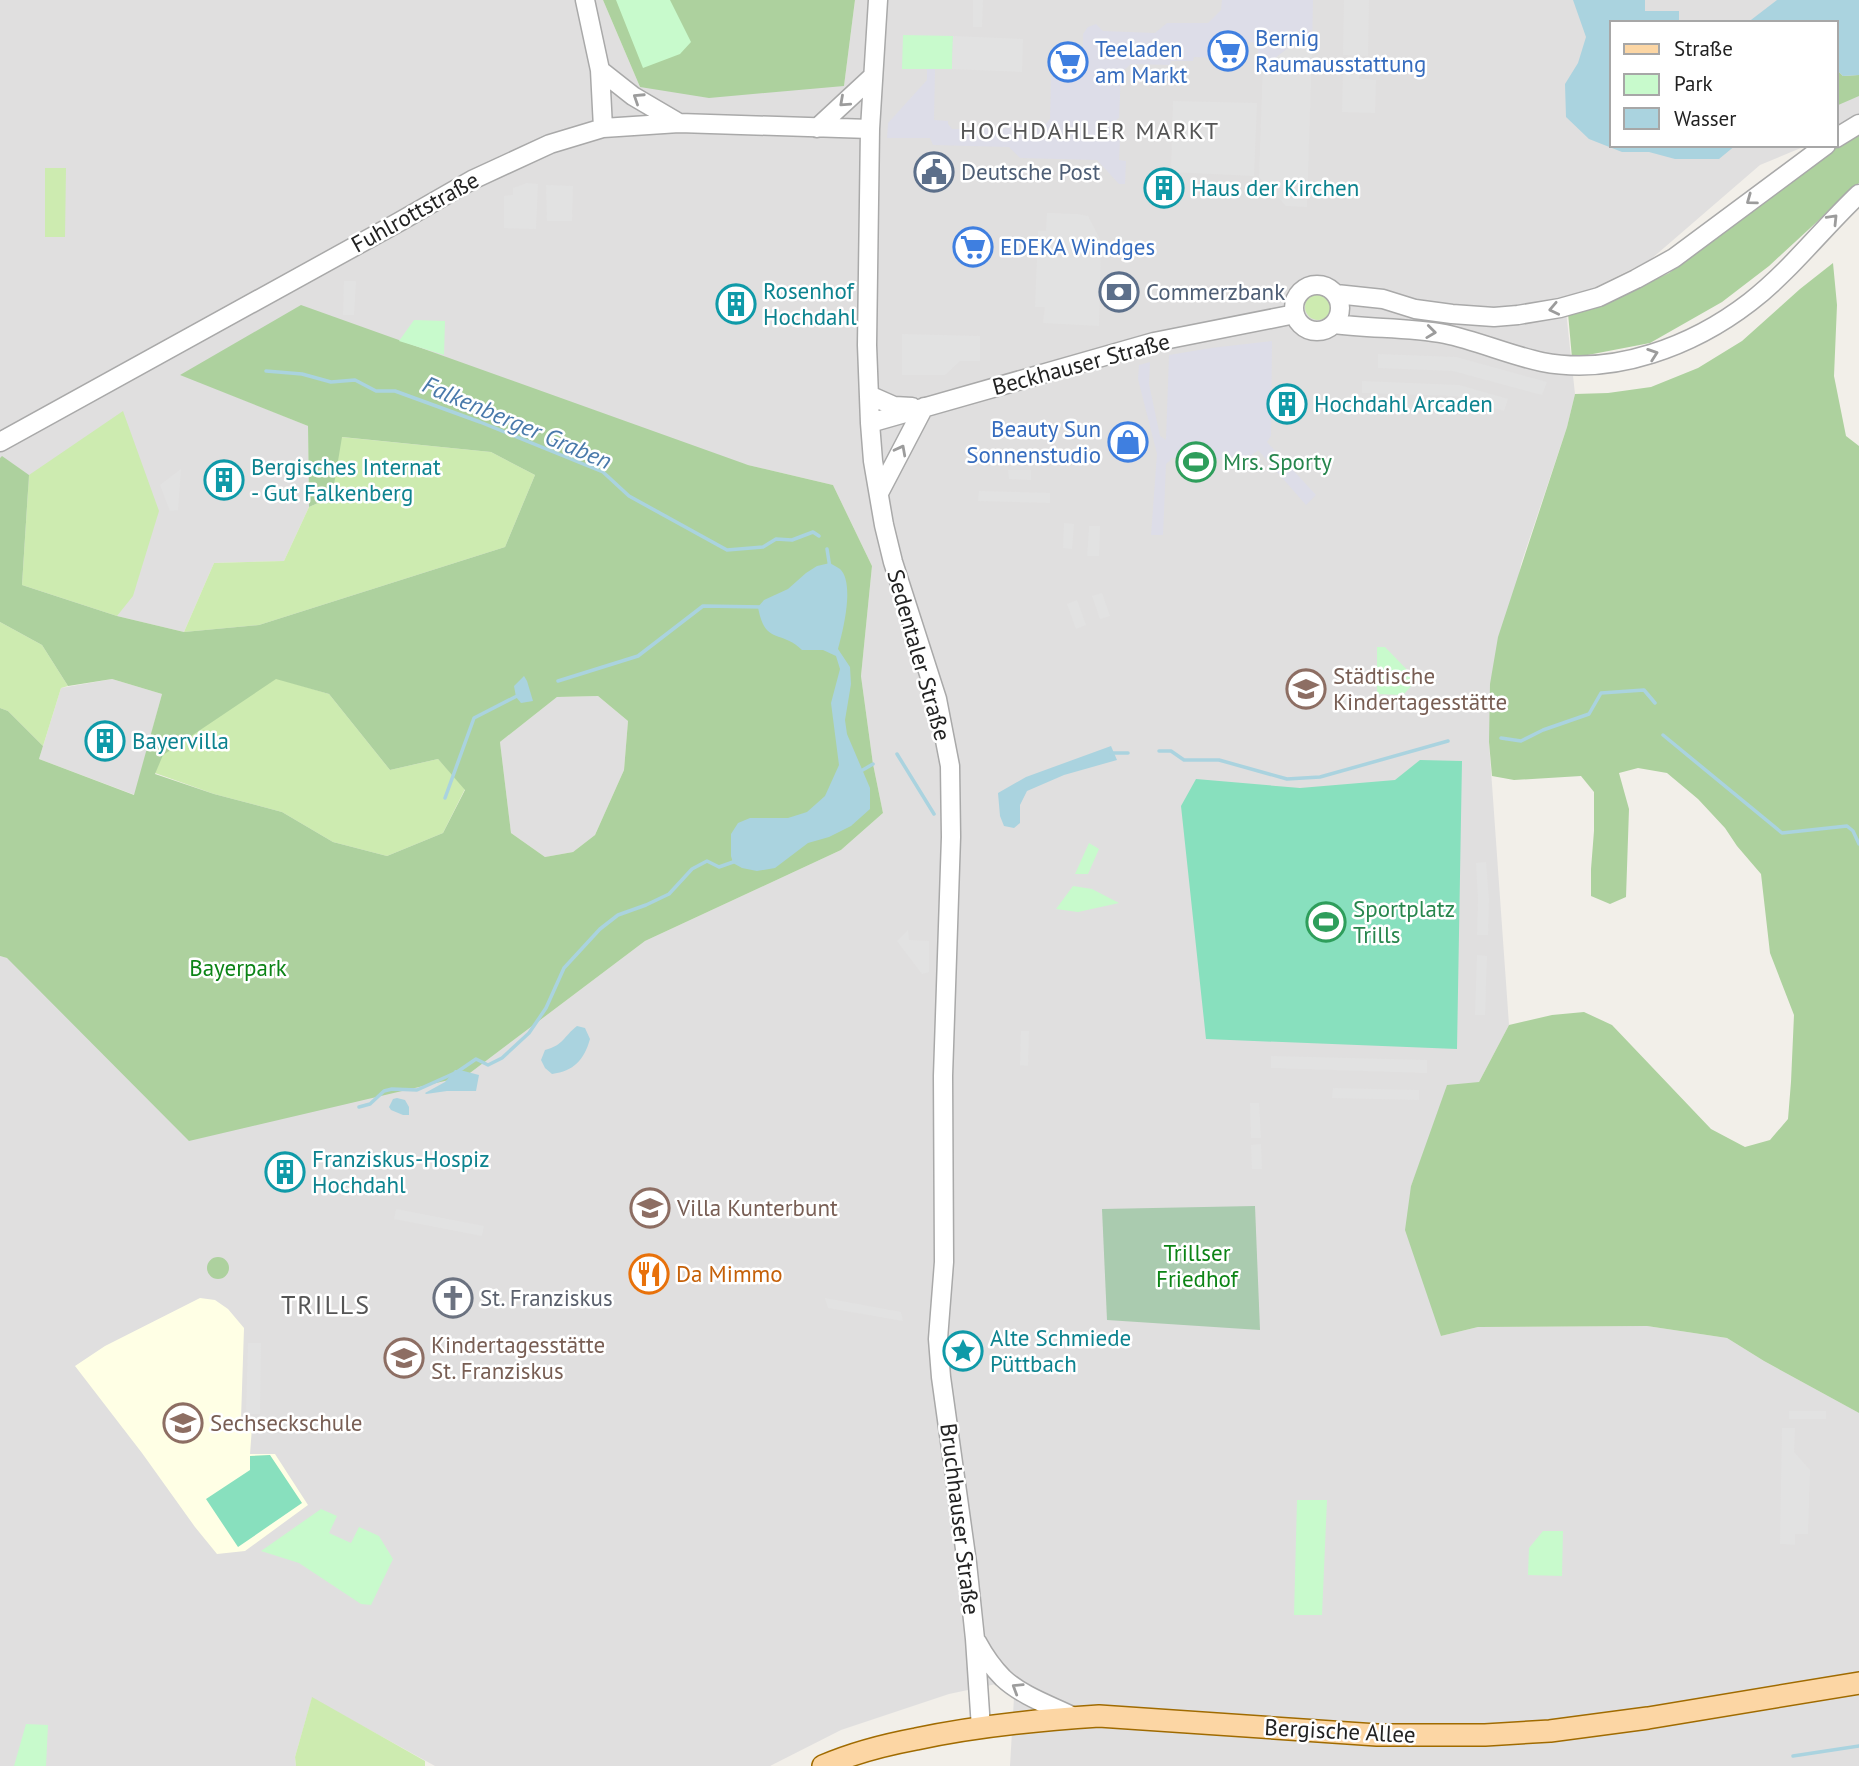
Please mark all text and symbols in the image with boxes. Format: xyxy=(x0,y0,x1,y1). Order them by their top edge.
legend xyxy=(1610,21,1838,147)
place label: Bernig Raumausstattung xyxy=(1255,23,1426,78)
supermarket icon: Bernig Raumausstattung xyxy=(1207,30,1249,72)
place label: Teeladen am Markt xyxy=(1095,34,1188,89)
text: Straße xyxy=(1674,35,1733,62)
supermarket icon: Teeladen am Markt xyxy=(1047,41,1089,83)
text: Park xyxy=(1674,70,1713,97)
one-way arrow xyxy=(633,94,646,107)
one-way arrow xyxy=(840,94,853,107)
text: Wasser xyxy=(1674,105,1736,132)
district label: HOCHDAHLER MARKT xyxy=(960,115,1220,146)
public building icon: Deutsche Post xyxy=(913,151,955,193)
place label: Deutsche Post xyxy=(961,157,1100,186)
street label: Fuhlrottstraße xyxy=(346,165,484,259)
building icon: Haus der Kirchen xyxy=(1143,167,1185,209)
place label: Haus der Kirchen xyxy=(1191,173,1359,202)
one-way arrow xyxy=(1746,192,1759,205)
one-way arrow xyxy=(1824,214,1837,227)
supermarket icon: EDEKA Windges xyxy=(952,226,994,268)
place label: EDEKA Windges xyxy=(1000,232,1155,261)
bank icon: Commerzbank xyxy=(1098,271,1140,313)
place label: Rosenhof Hochdahl xyxy=(763,276,857,331)
place label: Commerzbank xyxy=(1146,277,1285,306)
building icon: Rosenhof Hochdahl xyxy=(715,283,757,325)
one-way arrow xyxy=(1548,300,1560,315)
one-way arrow xyxy=(1425,325,1437,340)
street label: Beckhauser Straße xyxy=(989,326,1173,401)
one-way arrow xyxy=(1646,348,1659,362)
water label: Falkenberger Graben xyxy=(418,369,616,476)
building icon: Hochdahl Arcaden xyxy=(1266,383,1308,425)
place label: Hochdahl Arcaden xyxy=(1314,389,1493,418)
place label: Beauty Sun Sonnenstudio xyxy=(966,414,1101,469)
shop icon: Beauty Sun Sonnenstudio xyxy=(1107,421,1149,463)
sports icon: Mrs. Sporty xyxy=(1175,441,1217,483)
one-way arrow xyxy=(893,445,906,457)
place label: Mrs. Sporty xyxy=(1223,447,1332,476)
place label: Bergisches Internat - Gut Falkenberg xyxy=(251,452,441,507)
building icon: Bergisches Internat - Gut Falkenberg xyxy=(203,459,245,501)
street label: Sedentaler Straße xyxy=(881,566,958,744)
place label: Städtische Kindertagesstätte xyxy=(1333,661,1507,716)
school or university icon: Städtische Kindertagesstätte xyxy=(1285,668,1327,710)
building icon: Bayervilla xyxy=(84,720,126,762)
place label: Bayervilla xyxy=(132,726,229,755)
place label: Sportplatz Trills xyxy=(1353,894,1455,949)
sports icon: Sportplatz Trills xyxy=(1305,901,1347,943)
park label: Bayerpark xyxy=(189,953,287,982)
place label: Franziskus-Hospiz Hochdahl xyxy=(312,1144,490,1199)
building icon: Franziskus-Hospiz Hochdahl xyxy=(264,1151,306,1193)
school or university icon: Villa Kunterbunt xyxy=(629,1187,671,1229)
place label: Villa Kunterbunt xyxy=(676,1193,838,1222)
park label: Trillser Friedhof xyxy=(1156,1238,1240,1293)
restaurant icon: Da Mimmo xyxy=(628,1253,670,1295)
place label: Da Mimmo xyxy=(676,1259,783,1288)
church icon: St. Franziskus xyxy=(432,1277,474,1319)
place label: St. Franziskus xyxy=(480,1283,613,1312)
district label: TRILLS xyxy=(281,1288,371,1321)
place label: Alte Schmiede Püttbach xyxy=(990,1323,1131,1378)
place label: Kindertagesstätte St. Franziskus xyxy=(431,1330,605,1385)
place icon: Alte Schmiede Püttbach xyxy=(942,1330,984,1372)
school or university icon: Kindertagesstätte St. Franziskus xyxy=(383,1337,425,1379)
school or university icon: Sechseckschule xyxy=(162,1402,204,1444)
place label: Sechseckschule xyxy=(210,1408,363,1437)
street label: Bruchhauser Straße xyxy=(934,1421,987,1616)
one-way arrow xyxy=(1012,1683,1025,1696)
street label: Bergische Allee xyxy=(1264,1712,1416,1749)

